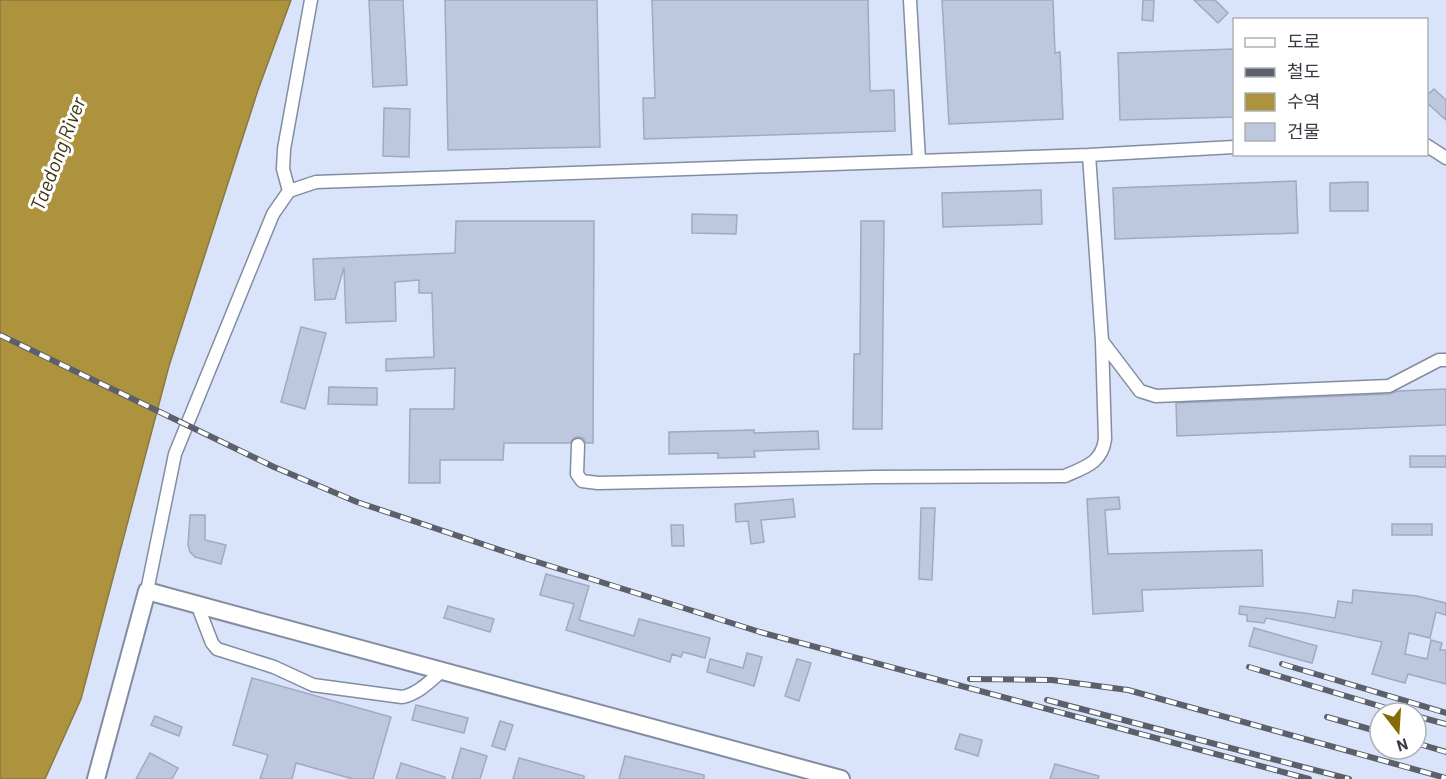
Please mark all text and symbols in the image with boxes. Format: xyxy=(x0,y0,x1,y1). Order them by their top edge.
legend xyxy=(1233,18,1428,156)
text: 도로 xyxy=(1287,30,1320,52)
text: 철도 xyxy=(1287,60,1320,82)
text: 수역 xyxy=(1287,90,1320,112)
water label: Taedong River xyxy=(24,93,90,214)
text: 건물 xyxy=(1287,120,1320,142)
north arrow xyxy=(1368,701,1428,761)
text: N xyxy=(1395,735,1410,756)

